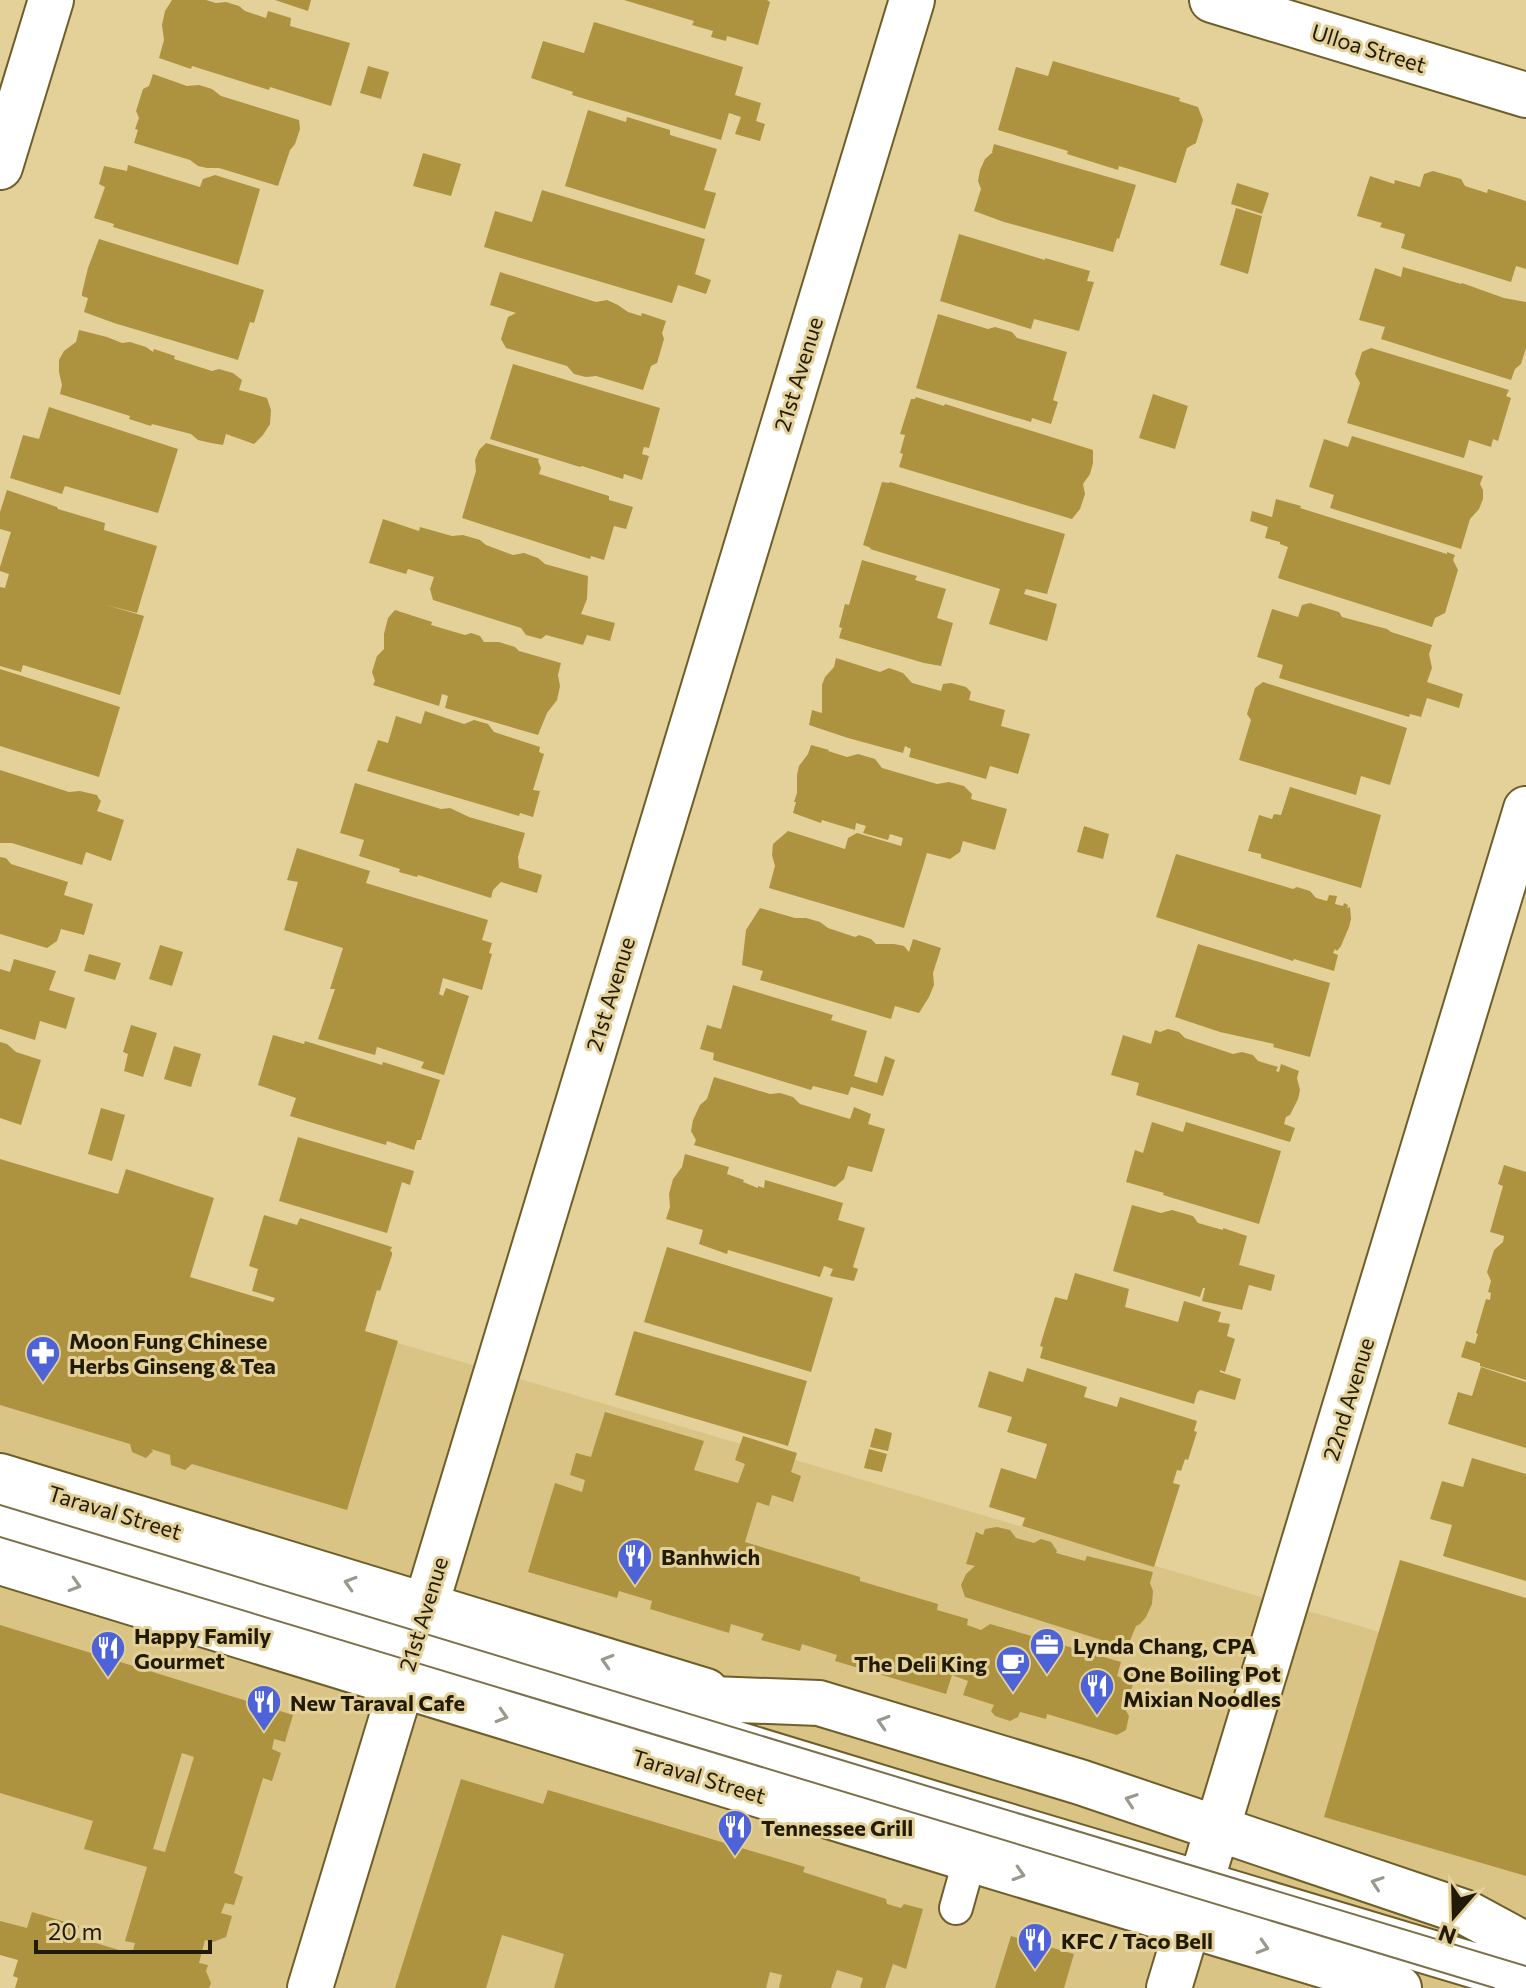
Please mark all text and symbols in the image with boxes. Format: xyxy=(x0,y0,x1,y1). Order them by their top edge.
street label: Ulloa Street xyxy=(1308,18,1430,78)
street label: 21st Avenue xyxy=(768,314,828,434)
street label: 21st Avenue xyxy=(580,934,640,1054)
place label: Moon Fung Chinese Herbs Ginseng & Tea xyxy=(69,1327,276,1379)
pharmacy icon: Moon Fung Chinese Herbs Ginseng & Tea xyxy=(24,1334,62,1384)
street label: 22nd Avenue xyxy=(1316,1334,1380,1464)
street label: Taraval Street xyxy=(45,1479,185,1545)
restaurant icon: Banhwich xyxy=(616,1537,654,1587)
place label: Banhwich xyxy=(661,1543,760,1570)
street label: 21st Avenue xyxy=(393,1554,453,1674)
one-way arrow xyxy=(67,1575,81,1591)
one-way arrow xyxy=(344,1577,358,1593)
place label: Happy Family Gourmet xyxy=(134,1622,271,1674)
office icon: Lynda Chang, CPA xyxy=(1028,1626,1066,1676)
restaurant icon: Happy Family Gourmet xyxy=(89,1629,127,1679)
place label: Lynda Chang, CPA xyxy=(1073,1632,1256,1659)
cafe icon: The Deli King xyxy=(994,1644,1032,1694)
place label: The Deli King xyxy=(854,1650,987,1677)
one-way arrow xyxy=(601,1655,615,1671)
place label: One Boiling Pot Mixian Noodles xyxy=(1123,1660,1281,1712)
restaurant icon: One Boiling Pot Mixian Noodles xyxy=(1078,1667,1116,1717)
restaurant icon: New Taraval Cafe xyxy=(245,1683,283,1733)
place label: New Taraval Cafe xyxy=(290,1689,465,1716)
one-way arrow xyxy=(495,1707,509,1723)
one-way arrow xyxy=(877,1715,890,1731)
street label: Taraval Street xyxy=(629,1743,769,1809)
one-way arrow xyxy=(1125,1793,1139,1809)
restaurant icon: Tennessee Grill xyxy=(716,1808,754,1858)
place label: Tennessee Grill xyxy=(761,1814,913,1841)
one-way arrow xyxy=(1011,1865,1025,1881)
one-way arrow xyxy=(1371,1876,1385,1892)
north arrow xyxy=(1414,1876,1494,1956)
scale bar xyxy=(36,1904,210,1954)
text: 20 m xyxy=(48,1916,102,1945)
text: N xyxy=(1435,1920,1459,1951)
restaurant icon: KFC / Taco Bell xyxy=(1016,1921,1054,1971)
place label: KFC / Taco Bell xyxy=(1061,1927,1213,1954)
one-way arrow xyxy=(1256,1938,1270,1954)

